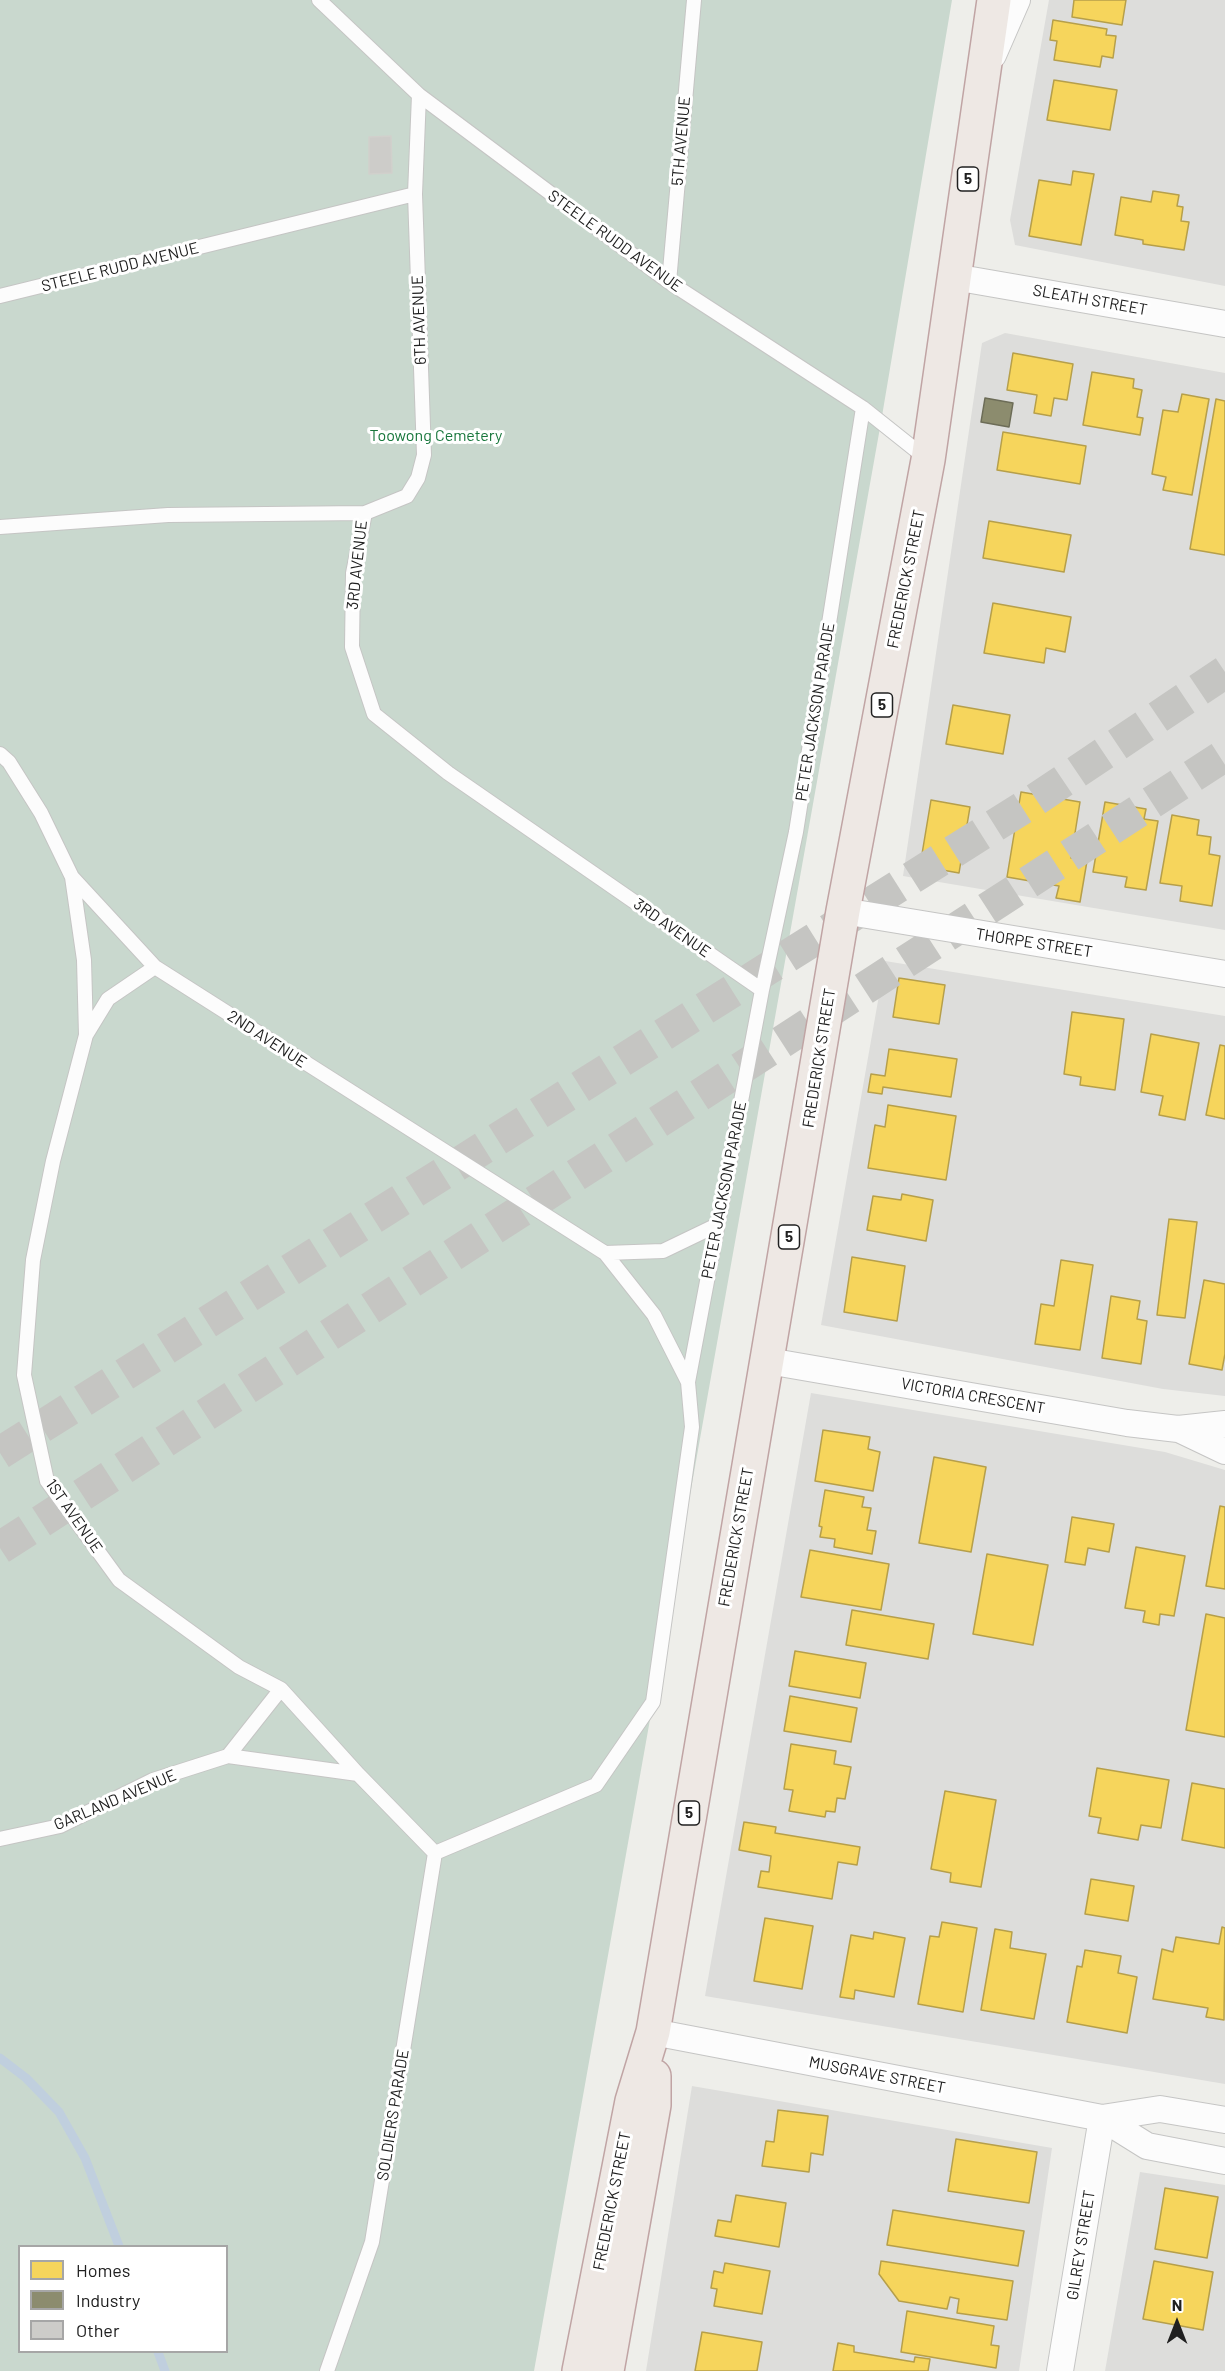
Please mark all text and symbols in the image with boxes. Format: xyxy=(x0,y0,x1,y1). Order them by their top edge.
street label: 5TH AVENUE xyxy=(668,95,694,187)
road number: 5 xyxy=(958,167,978,191)
street label: STEELE RUDD AVENUE xyxy=(544,186,686,296)
street label: STEELE RUDD AVENUE xyxy=(39,238,201,296)
street label: 6TH AVENUE xyxy=(408,275,430,365)
street label: SLEATH STREET xyxy=(1031,280,1149,320)
park label: Toowong Cemetery xyxy=(370,426,502,446)
street label: FREDERICK STREET xyxy=(883,508,929,650)
street label: 3RD AVENUE xyxy=(343,519,371,611)
street label: PETER JACKSON PARADE xyxy=(791,621,839,803)
road number: 5 xyxy=(872,693,892,717)
street label: 3RD AVENUE xyxy=(630,894,714,962)
street label: THORPE STREET xyxy=(974,924,1094,962)
street label: FREDERICK STREET xyxy=(798,987,840,1129)
street label: 2ND AVENUE xyxy=(224,1006,310,1072)
street label: PETER JACKSON PARADE xyxy=(697,1099,751,1281)
road number: 5 xyxy=(778,1225,800,1249)
street label: VICTORIA CRESCENT xyxy=(899,1374,1047,1418)
street label: FREDERICK STREET xyxy=(714,1466,758,1608)
street label: 1ST AVENUE xyxy=(42,1475,106,1557)
street label: GARLAND AVENUE xyxy=(51,1766,179,1834)
road number: 5 xyxy=(678,1801,700,1825)
street label: SOLDIERS PARADE xyxy=(373,2048,413,2182)
street label: MUSGRAVE STREET xyxy=(807,2052,947,2098)
street label: FREDERICK STREET xyxy=(589,2130,635,2272)
street label: GILREY STREET xyxy=(1063,2189,1099,2301)
legend xyxy=(18,2245,228,2353)
text: Homes xyxy=(76,2259,130,2281)
text: Industry xyxy=(76,2289,140,2311)
north arrow xyxy=(1147,2293,1207,2353)
text: N xyxy=(1172,2295,1182,2314)
text: Other xyxy=(76,2319,119,2341)

